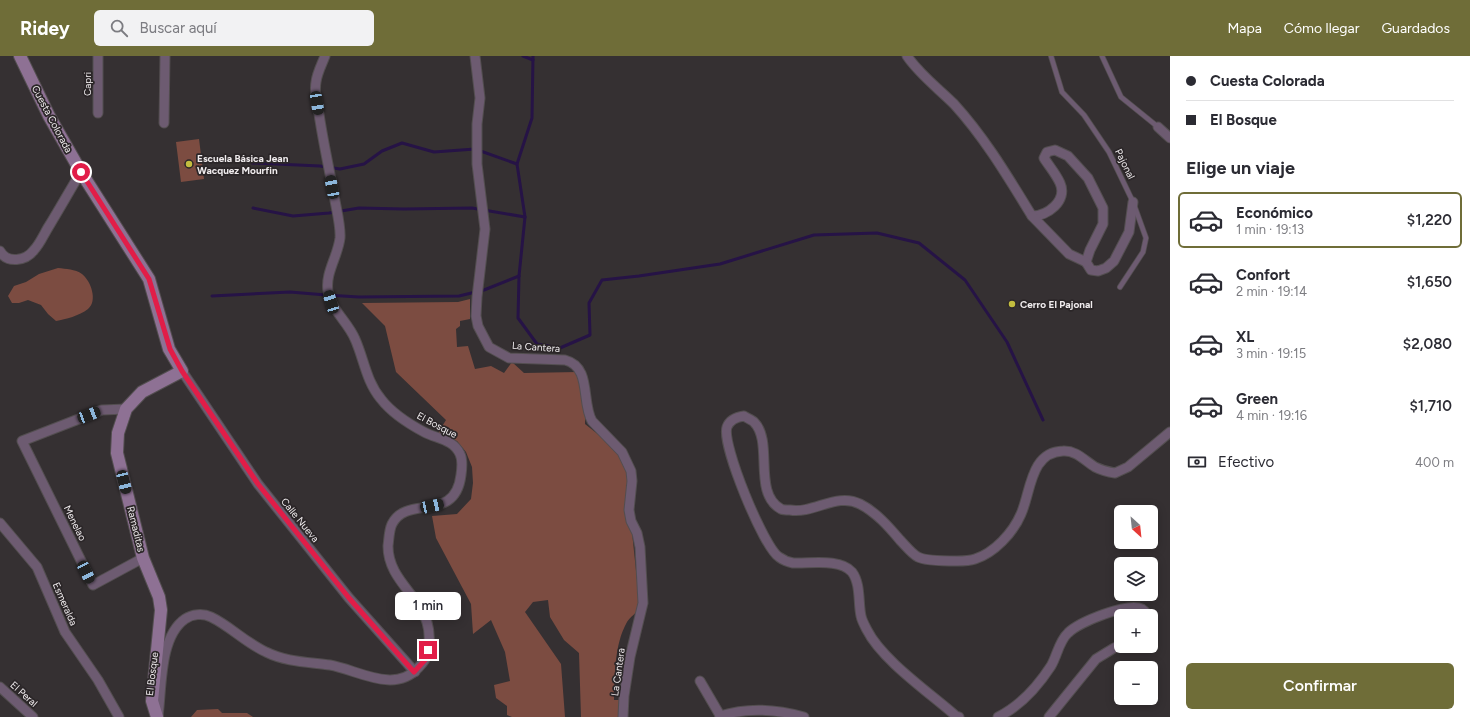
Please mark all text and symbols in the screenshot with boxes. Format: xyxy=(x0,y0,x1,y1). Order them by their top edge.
search box xyxy=(94,10,374,46)
text: Ridey xyxy=(20,17,70,40)
icon: search xyxy=(108,17,130,39)
text: Buscar aquí xyxy=(140,19,217,37)
text: Mapa xyxy=(1227,20,1262,37)
text: Cómo llegar xyxy=(1284,20,1359,37)
text: Guardados xyxy=(1381,20,1450,37)
street label: Capri xyxy=(81,72,94,96)
text: Cuesta Colorada xyxy=(1210,72,1325,90)
street label: Cuesta Colorada xyxy=(29,83,75,155)
car xyxy=(309,90,325,116)
text: El Bosque xyxy=(1210,111,1277,129)
street label: Pajonal xyxy=(1112,147,1138,181)
place label: Escuela Básica Jean Wacquez Mourfin xyxy=(197,152,289,177)
text: Elige un viaje xyxy=(1186,157,1295,179)
marker: Escuela Básica Jean Wacquez Mourfin xyxy=(184,159,194,169)
route start xyxy=(72,163,90,181)
car xyxy=(324,174,340,200)
icon: car xyxy=(1188,202,1224,238)
text: Económico xyxy=(1236,204,1313,222)
text: $1,220 xyxy=(1407,211,1452,229)
text: 1 min · 19:13 xyxy=(1236,222,1304,237)
icon: car xyxy=(1188,264,1224,300)
text: Confort xyxy=(1236,266,1290,284)
text: $1,650 xyxy=(1407,273,1452,291)
text: 2 min · 19:14 xyxy=(1236,284,1307,299)
car xyxy=(322,289,340,315)
place label: Cerro El Pajonal xyxy=(1020,298,1093,311)
marker: Cerro El Pajonal xyxy=(1007,299,1017,309)
icon: car xyxy=(1188,326,1224,362)
text: XL xyxy=(1236,328,1254,346)
text: $2,080 xyxy=(1403,335,1452,353)
street label: La Cantera xyxy=(511,339,561,355)
text: 3 min · 19:15 xyxy=(1236,346,1306,361)
icon: car xyxy=(1188,388,1224,424)
text: Green xyxy=(1236,390,1278,408)
text: $1,710 xyxy=(1409,397,1452,415)
car xyxy=(76,405,102,425)
text: 4 min · 19:16 xyxy=(1236,408,1307,423)
street label: El Bosque xyxy=(415,409,460,441)
icon: cash xyxy=(1186,451,1208,473)
text: Efectivo xyxy=(1218,453,1274,471)
text: 400 m xyxy=(1415,455,1454,470)
car xyxy=(115,469,133,495)
street label: Calle Nueva xyxy=(278,495,322,545)
car xyxy=(419,498,445,514)
street label: Menelao xyxy=(61,503,89,543)
street label: Ramaditas xyxy=(124,505,148,554)
north arrow xyxy=(1114,505,1158,549)
map controls xyxy=(1114,505,1158,705)
button: layers xyxy=(1114,557,1158,601)
car xyxy=(75,559,97,585)
street label: Esmeralda xyxy=(50,580,80,628)
callout: 1 min xyxy=(395,592,461,620)
text: 1 min xyxy=(413,598,443,613)
button: + xyxy=(1114,609,1158,653)
route end xyxy=(419,641,437,659)
street label: La Cantera xyxy=(608,647,628,697)
street label: El Bosque xyxy=(143,651,161,697)
button: − xyxy=(1114,661,1158,705)
button: Confirmar xyxy=(1186,663,1454,709)
street label: El Peral xyxy=(8,678,40,710)

